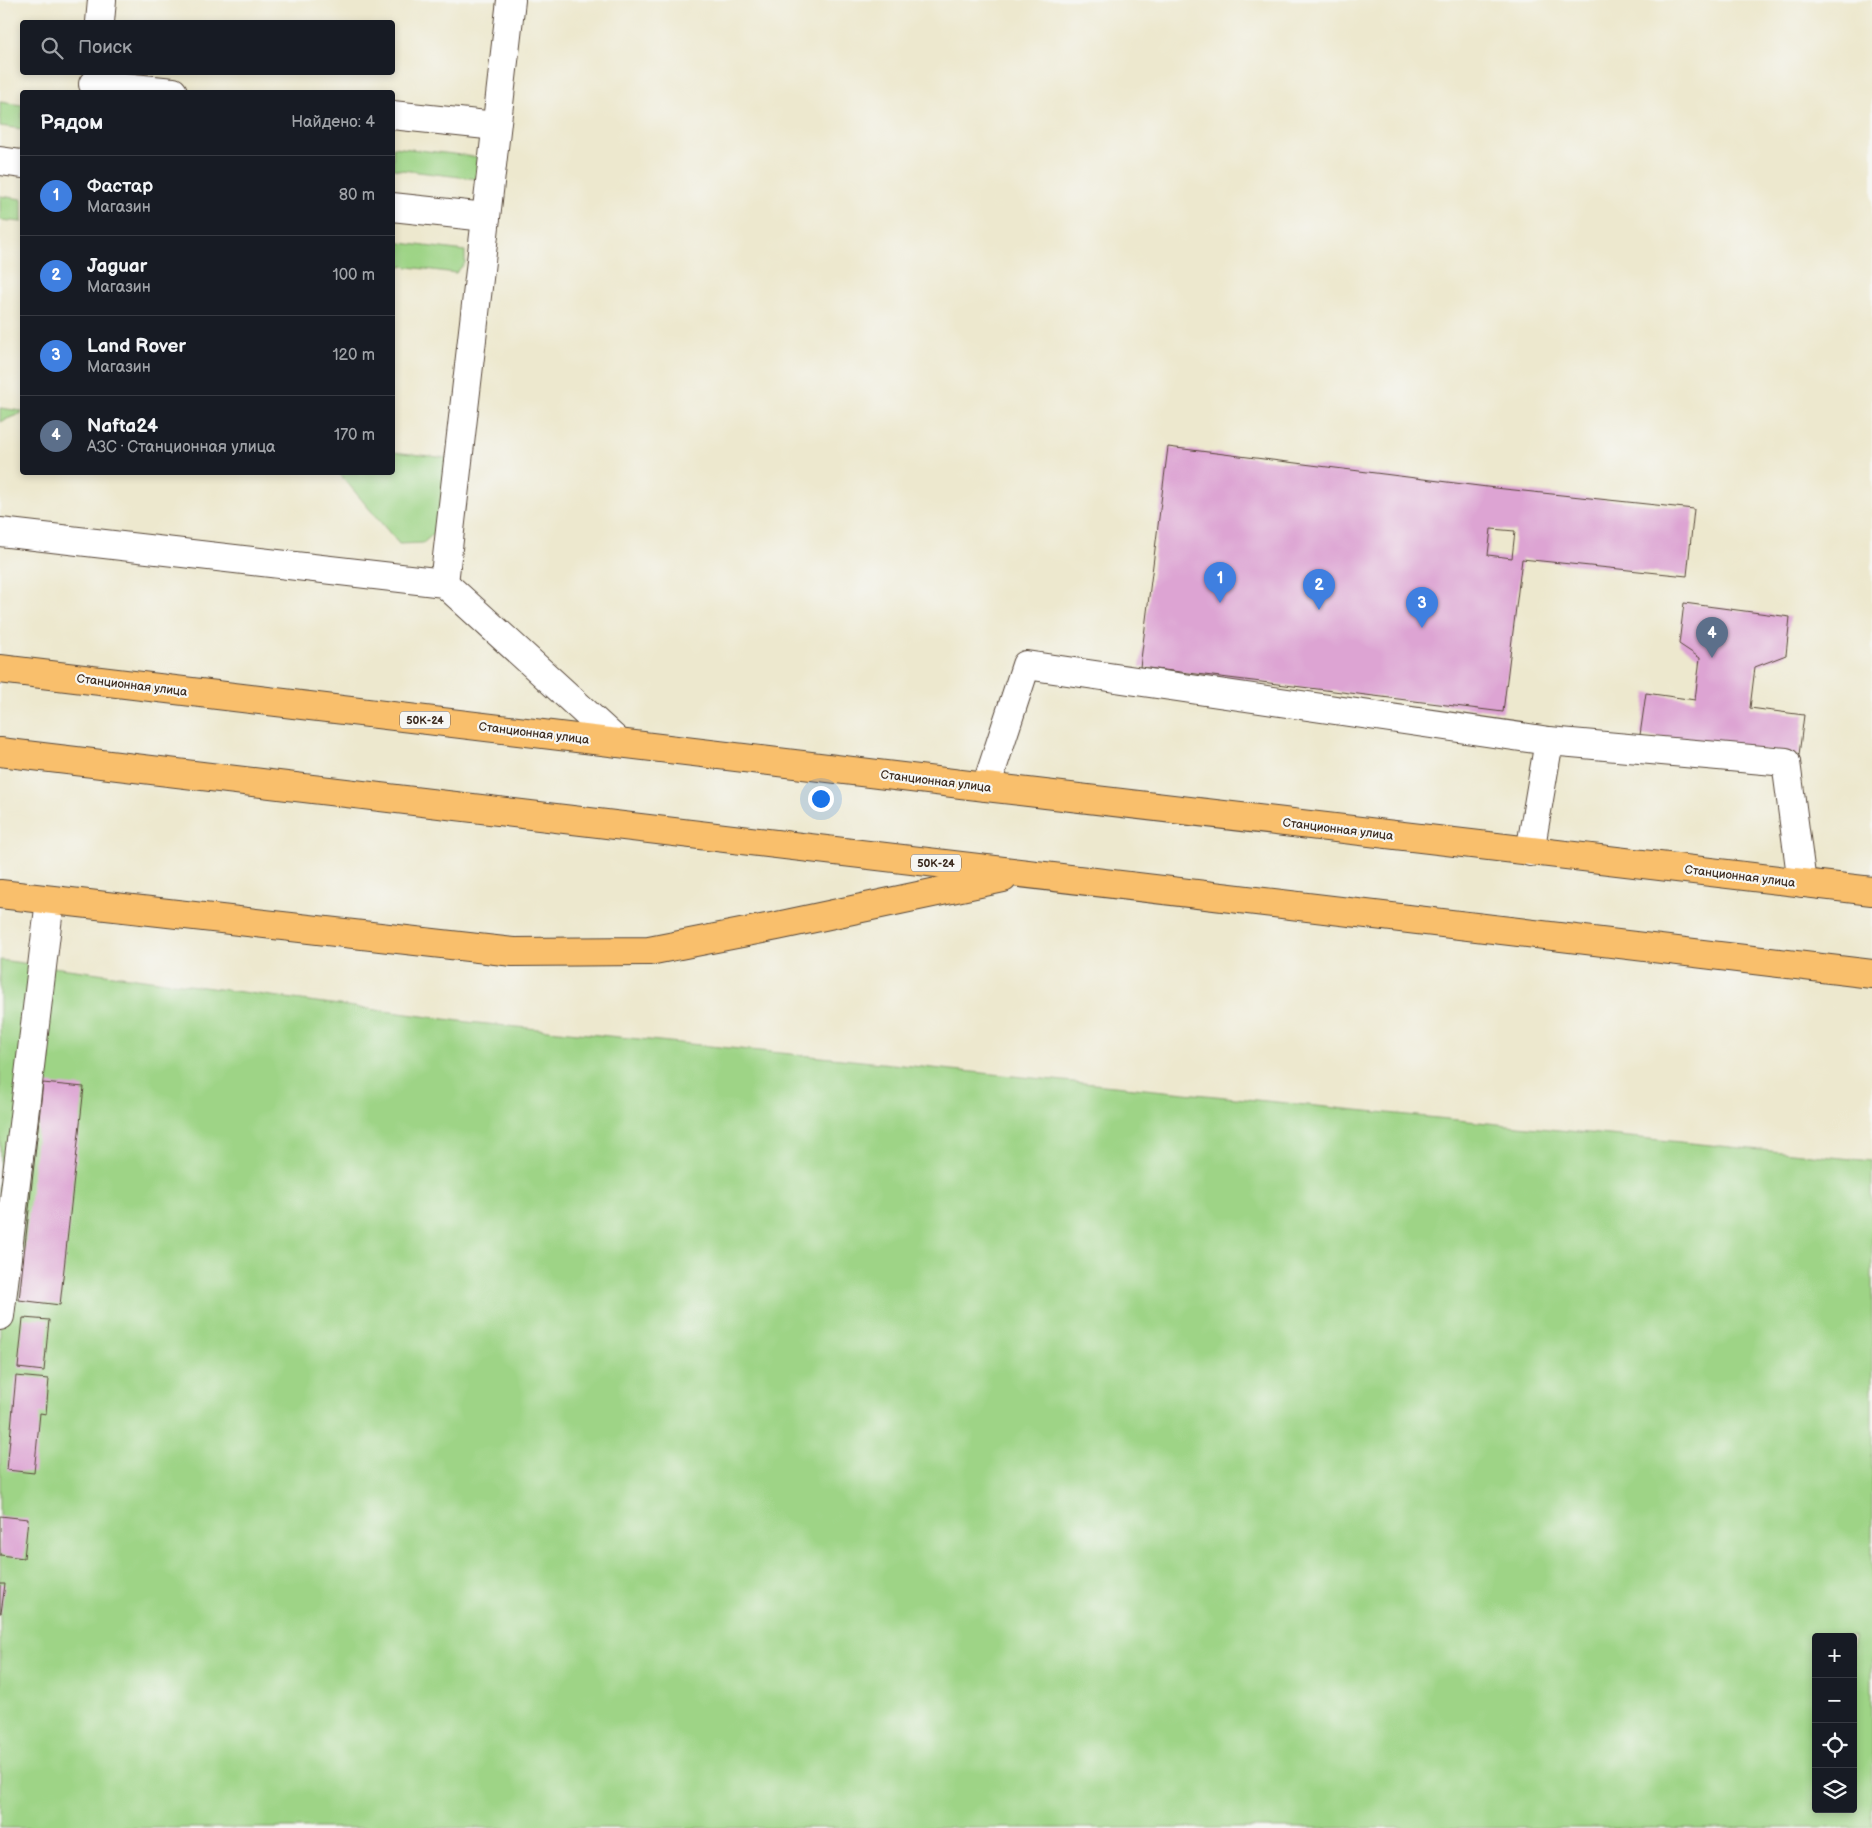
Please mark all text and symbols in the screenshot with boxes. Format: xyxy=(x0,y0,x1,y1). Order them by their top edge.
search box xyxy=(20,20,395,75)
icon: search xyxy=(38,34,66,62)
text: Поиск xyxy=(78,36,132,59)
text: Рядом xyxy=(40,110,103,135)
text: Найдено: 4 xyxy=(291,113,375,132)
text: Фастар xyxy=(87,175,153,198)
text: 1 xyxy=(53,186,59,205)
text: 80 m xyxy=(339,186,375,205)
text: Магазин xyxy=(87,198,151,217)
text: Jaguar xyxy=(87,255,147,278)
text: 2 xyxy=(51,266,61,285)
text: 100 m xyxy=(332,266,375,285)
text: Магазин xyxy=(87,278,151,297)
text: Land Rover xyxy=(87,335,186,358)
text: 3 xyxy=(51,346,61,365)
text: 120 m xyxy=(332,346,375,365)
text: Магазин xyxy=(87,358,151,377)
text: Nafta24 xyxy=(87,415,158,438)
text: 4 xyxy=(51,426,61,445)
text: 170 m xyxy=(334,426,375,445)
text: АЗС · Станционная улица xyxy=(87,438,276,457)
pin: 1 xyxy=(1204,562,1236,603)
pin: 2 xyxy=(1303,569,1335,610)
pin: 3 xyxy=(1406,587,1438,628)
pin: 4 xyxy=(1696,617,1728,658)
street label: Станционная улица xyxy=(76,671,188,700)
road number: 50К-24 xyxy=(400,712,450,728)
street label: Станционная улица xyxy=(478,719,590,748)
street label: Станционная улица xyxy=(880,767,992,796)
your location xyxy=(808,786,834,812)
street label: Станционная улица xyxy=(1282,815,1394,844)
road number: 50К-24 xyxy=(911,854,961,871)
street label: Станционная улица xyxy=(1684,862,1796,891)
map controls xyxy=(1812,1633,1857,1813)
button: + xyxy=(1812,1633,1857,1678)
button: − xyxy=(1812,1678,1857,1723)
button: locate xyxy=(1812,1723,1857,1768)
button: layers xyxy=(1812,1768,1857,1813)

